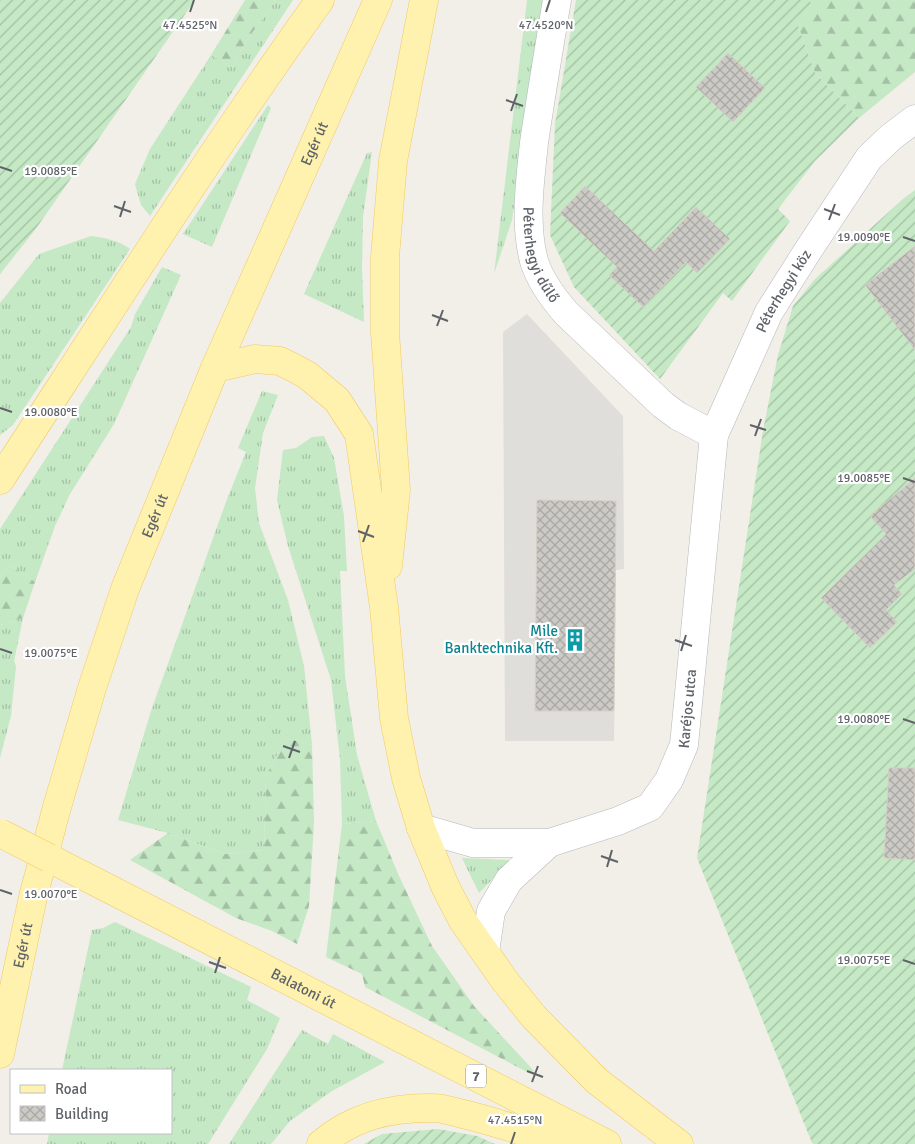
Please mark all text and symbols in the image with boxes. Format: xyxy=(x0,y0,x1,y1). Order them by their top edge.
text: 47.4525°N xyxy=(163,18,217,33)
text: 47.4520°N xyxy=(519,18,573,33)
street label: Egér út xyxy=(297,119,332,168)
text: 19.0085°E xyxy=(24,164,78,179)
street label: Péterhegyi dűlő xyxy=(520,207,563,306)
text: 19.0090°E xyxy=(837,230,891,245)
street label: Péterhegyi köz xyxy=(752,246,815,335)
text: 19.0080°E xyxy=(24,405,78,420)
text: 19.0085°E xyxy=(837,471,891,486)
street label: Egér út xyxy=(138,491,172,541)
place label: Mile Banktechnika Kft. xyxy=(445,622,558,657)
building icon: Mile Banktechnika Kft. xyxy=(562,627,588,653)
text: 19.0075°E xyxy=(24,646,78,661)
street label: Karéjos utca xyxy=(675,668,700,749)
text: 19.0080°E xyxy=(837,712,891,727)
text: 19.0070°E xyxy=(24,887,78,902)
street label: Egér út xyxy=(9,921,36,970)
text: 19.0075°E xyxy=(837,953,891,968)
street label: Balatoni út xyxy=(268,964,339,1013)
road number: 7 xyxy=(466,1064,486,1088)
legend xyxy=(10,1069,172,1134)
text: Road xyxy=(55,1080,87,1098)
text: Building xyxy=(55,1105,109,1123)
text: 47.4515°N xyxy=(488,1113,542,1128)

